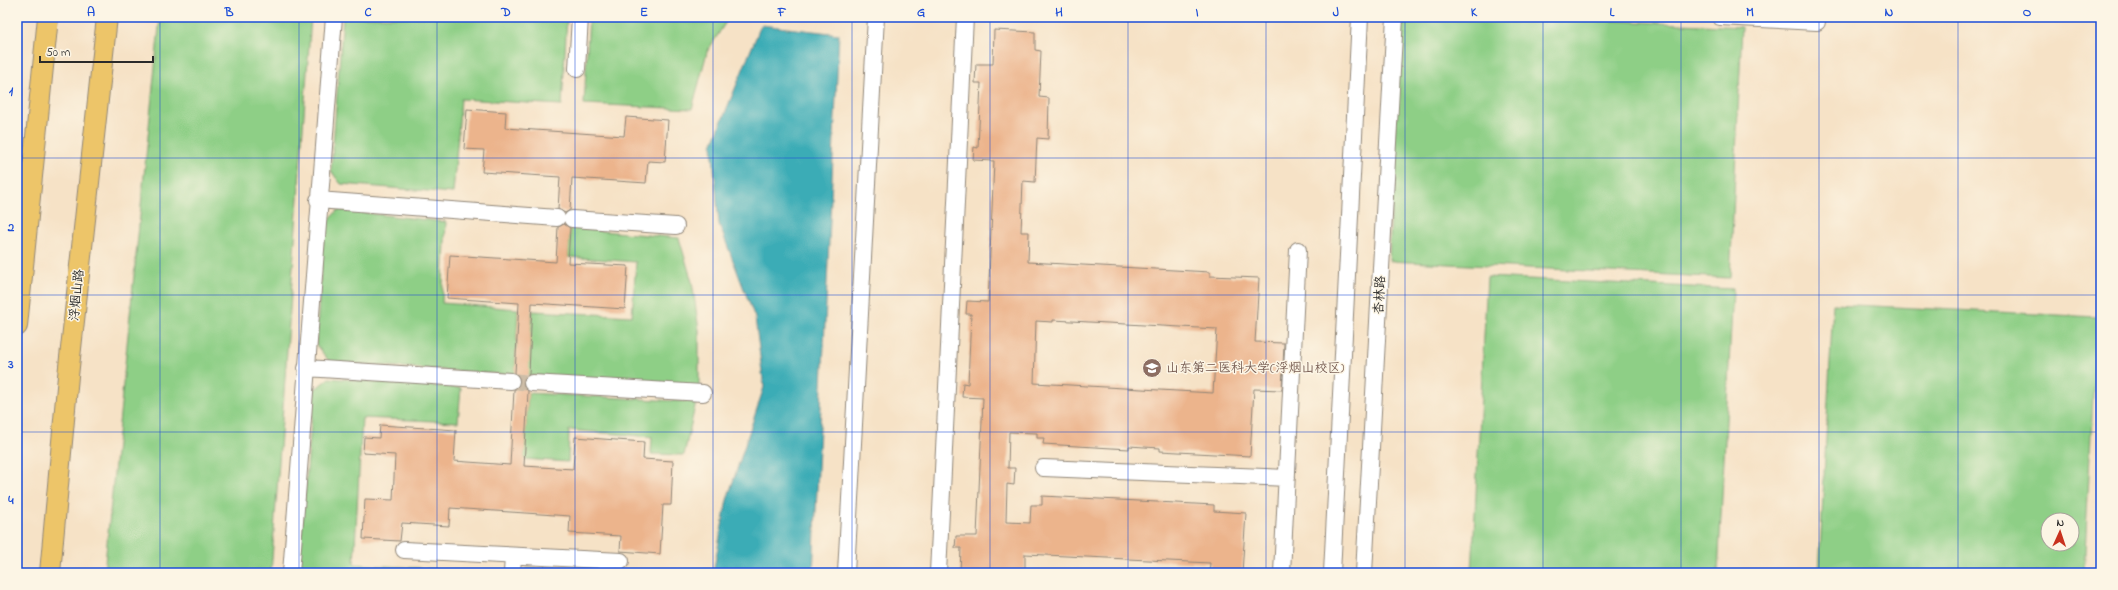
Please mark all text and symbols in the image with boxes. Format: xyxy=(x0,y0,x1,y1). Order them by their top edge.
text: A xyxy=(87,3,95,22)
text: B xyxy=(224,3,234,22)
text: C xyxy=(364,3,372,22)
text: D xyxy=(500,3,511,22)
text: E xyxy=(640,3,648,22)
text: F xyxy=(777,3,787,22)
text: G xyxy=(917,3,925,22)
text: H xyxy=(1055,3,1063,22)
text: I xyxy=(1195,3,1199,22)
text: J xyxy=(1333,3,1339,22)
text: K xyxy=(1471,3,1478,22)
text: L xyxy=(1610,3,1616,22)
text: M xyxy=(1746,3,1754,22)
text: N xyxy=(1885,3,1894,22)
text: O xyxy=(2023,3,2032,22)
scale bar xyxy=(40,38,153,64)
text: 50 m xyxy=(46,44,70,62)
text: 1 xyxy=(9,82,14,101)
text: 2 xyxy=(7,218,15,237)
street label: 浮烟山路 xyxy=(65,268,89,322)
street label: 杏林路 xyxy=(1369,275,1391,315)
text: 3 xyxy=(7,355,14,374)
school or university icon: 山东第二医科大学(浮烟山校区) xyxy=(1141,357,1163,379)
place label: 山东第二医科大学(浮烟山校区) xyxy=(1166,359,1344,378)
text: 4 xyxy=(7,491,14,510)
north arrow xyxy=(2040,512,2080,552)
text: N xyxy=(2056,515,2065,531)

